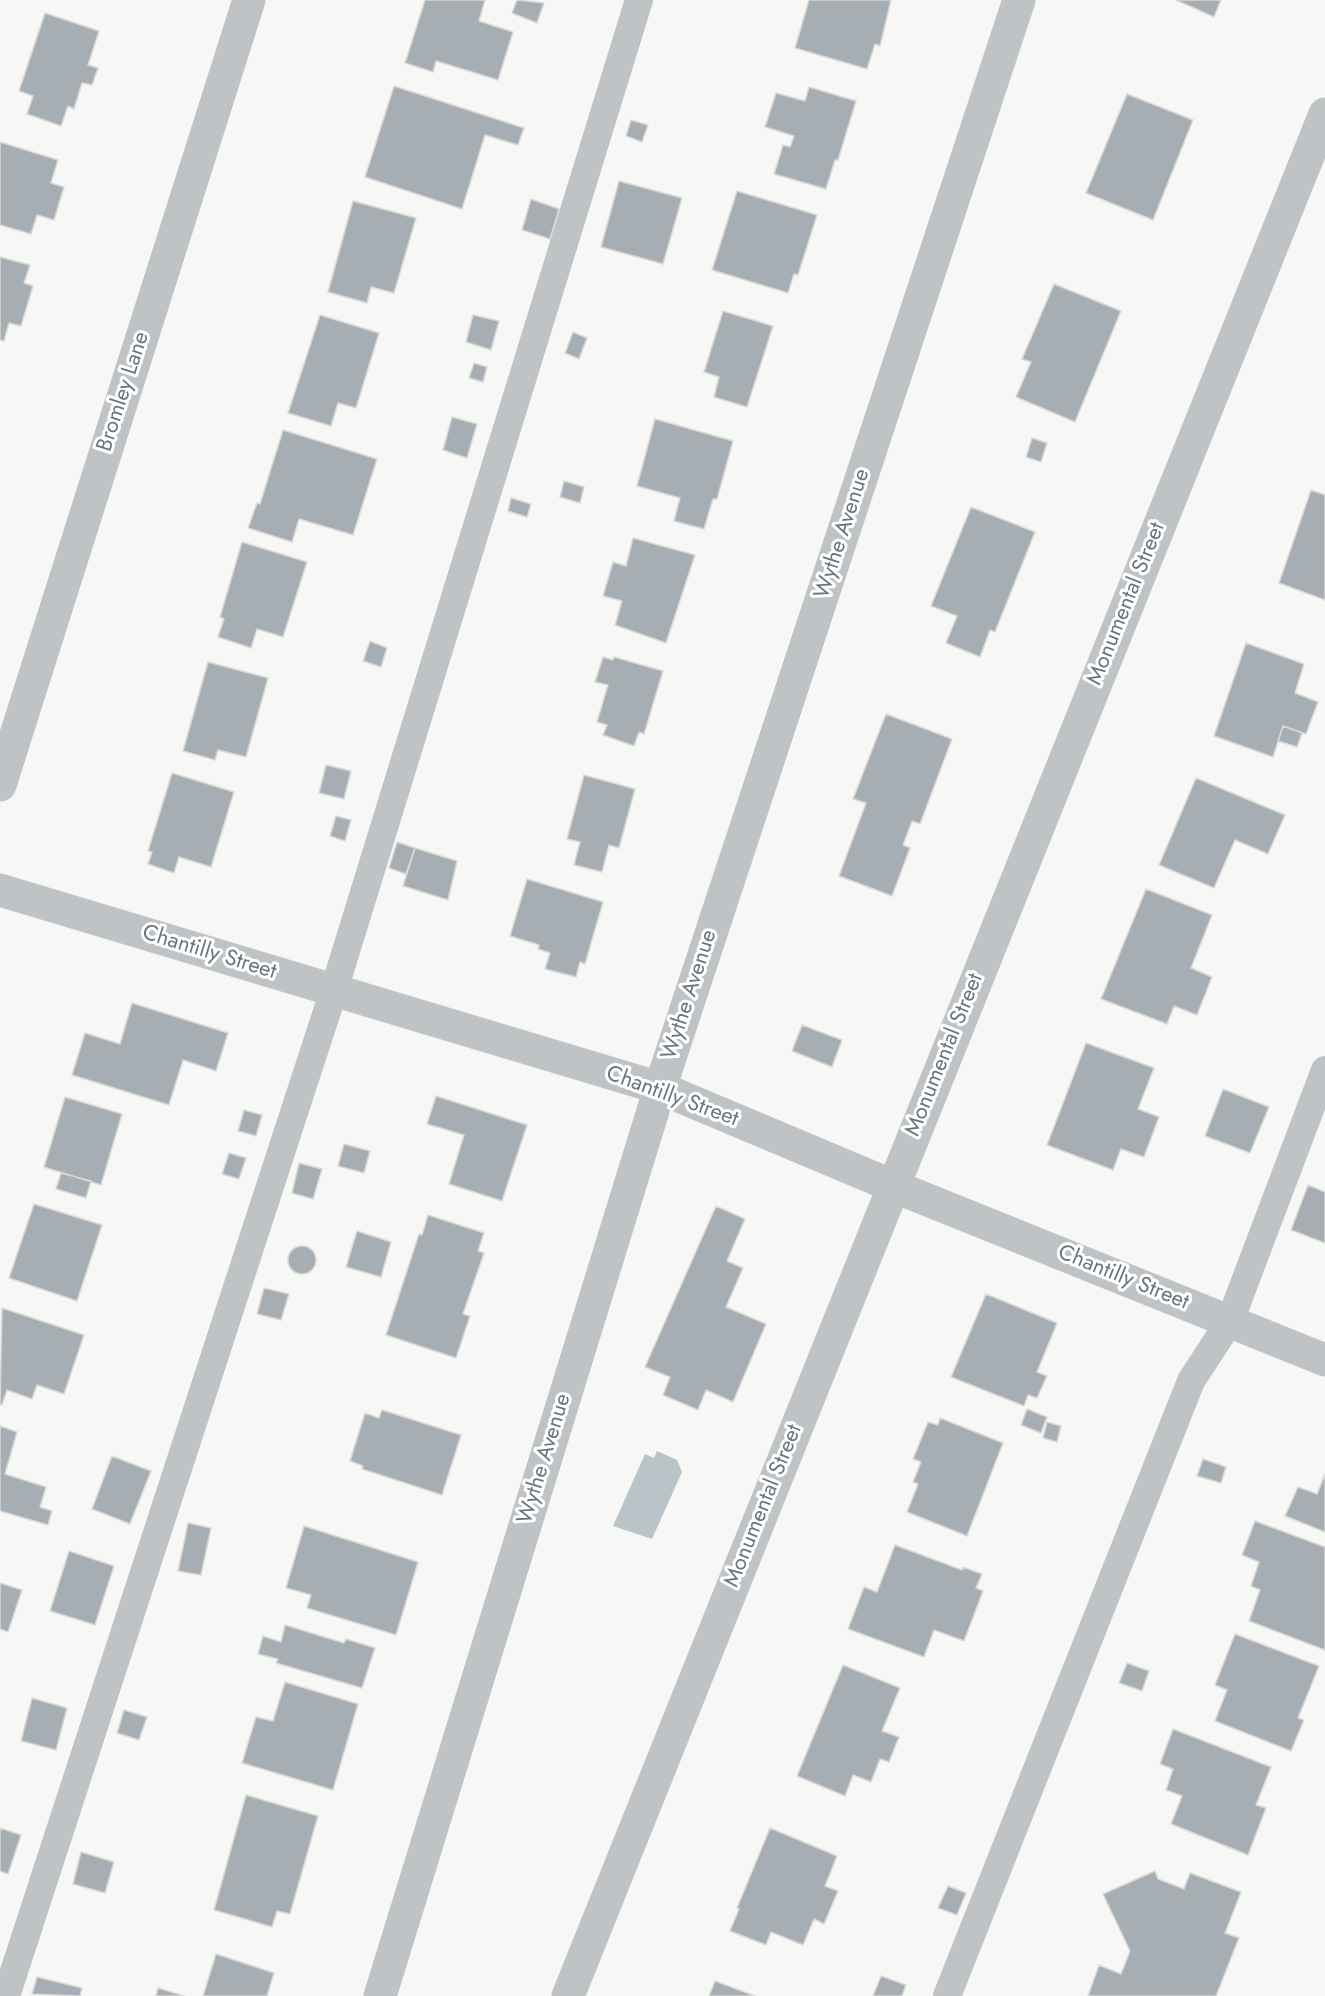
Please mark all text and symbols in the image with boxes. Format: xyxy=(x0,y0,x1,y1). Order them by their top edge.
street label: Bromley Lane xyxy=(92,329,156,455)
street label: Wythe Avenue xyxy=(810,466,876,602)
street label: Monumental Street xyxy=(1082,519,1172,689)
street label: Chantilly Street xyxy=(139,920,279,986)
street label: Wythe Avenue xyxy=(657,927,723,1063)
street label: Monumental Street xyxy=(900,970,990,1140)
street label: Chantilly Street xyxy=(602,1061,742,1133)
street label: Chantilly Street xyxy=(1054,1240,1192,1316)
street label: Wythe Avenue xyxy=(513,1391,577,1527)
street label: Monumental Street xyxy=(719,1421,809,1591)

